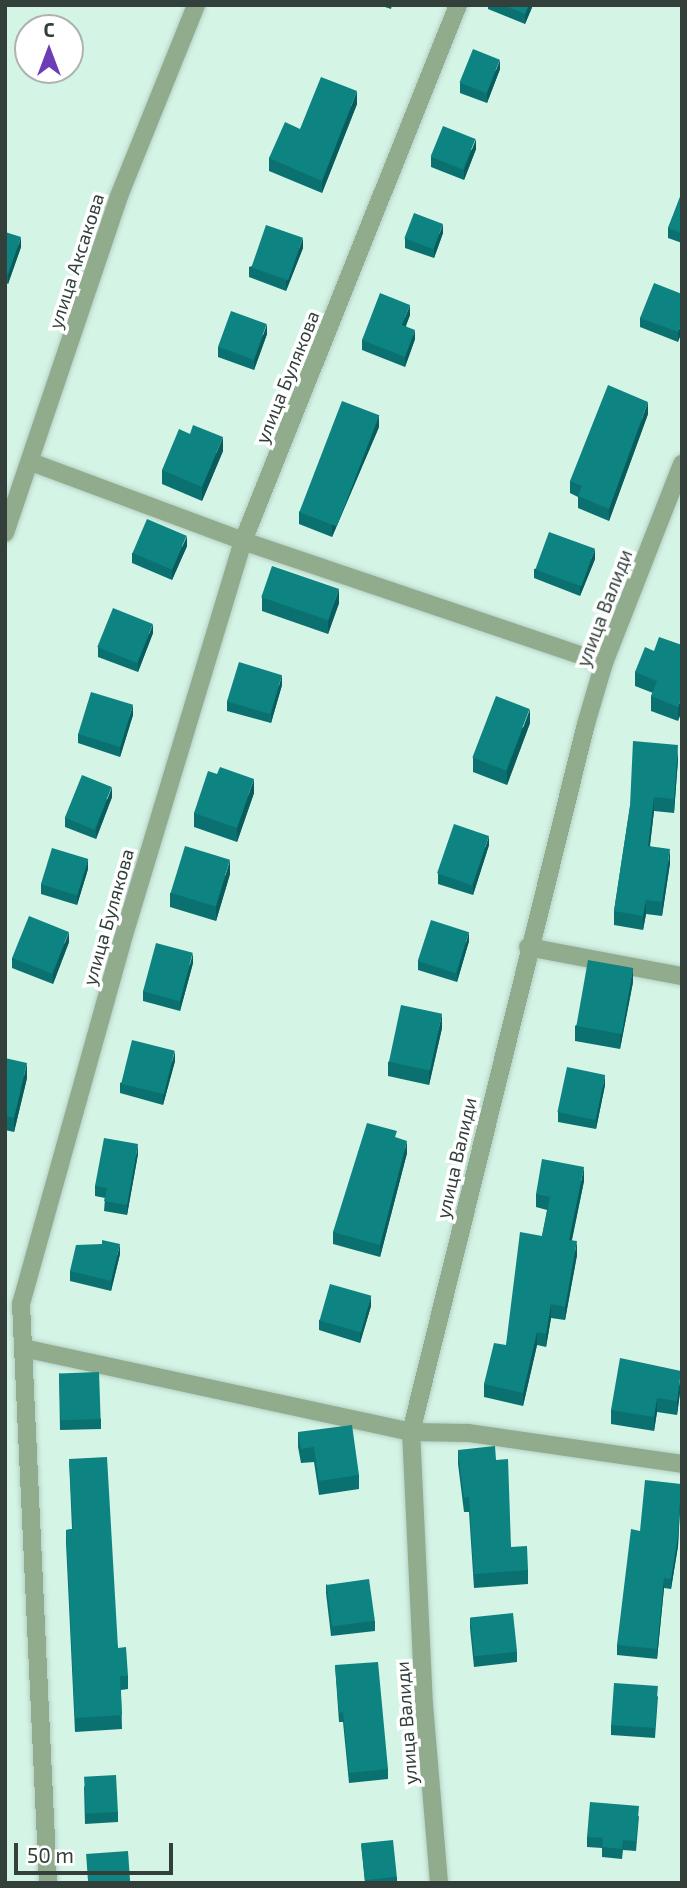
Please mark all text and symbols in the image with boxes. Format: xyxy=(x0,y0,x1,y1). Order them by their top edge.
north arrow xyxy=(14,14,84,84)
text: С xyxy=(43,18,55,41)
street label: улица Аксакова xyxy=(43,190,109,332)
street label: улица Булякова xyxy=(250,307,324,447)
street label: улица Валиди xyxy=(571,546,637,670)
street label: улица Булякова xyxy=(78,846,138,988)
street label: улица Валиди xyxy=(431,1095,481,1221)
street label: улица Валиди xyxy=(390,1661,422,1785)
scale bar xyxy=(18,1828,177,1872)
text: 50 m xyxy=(27,1842,74,1867)

